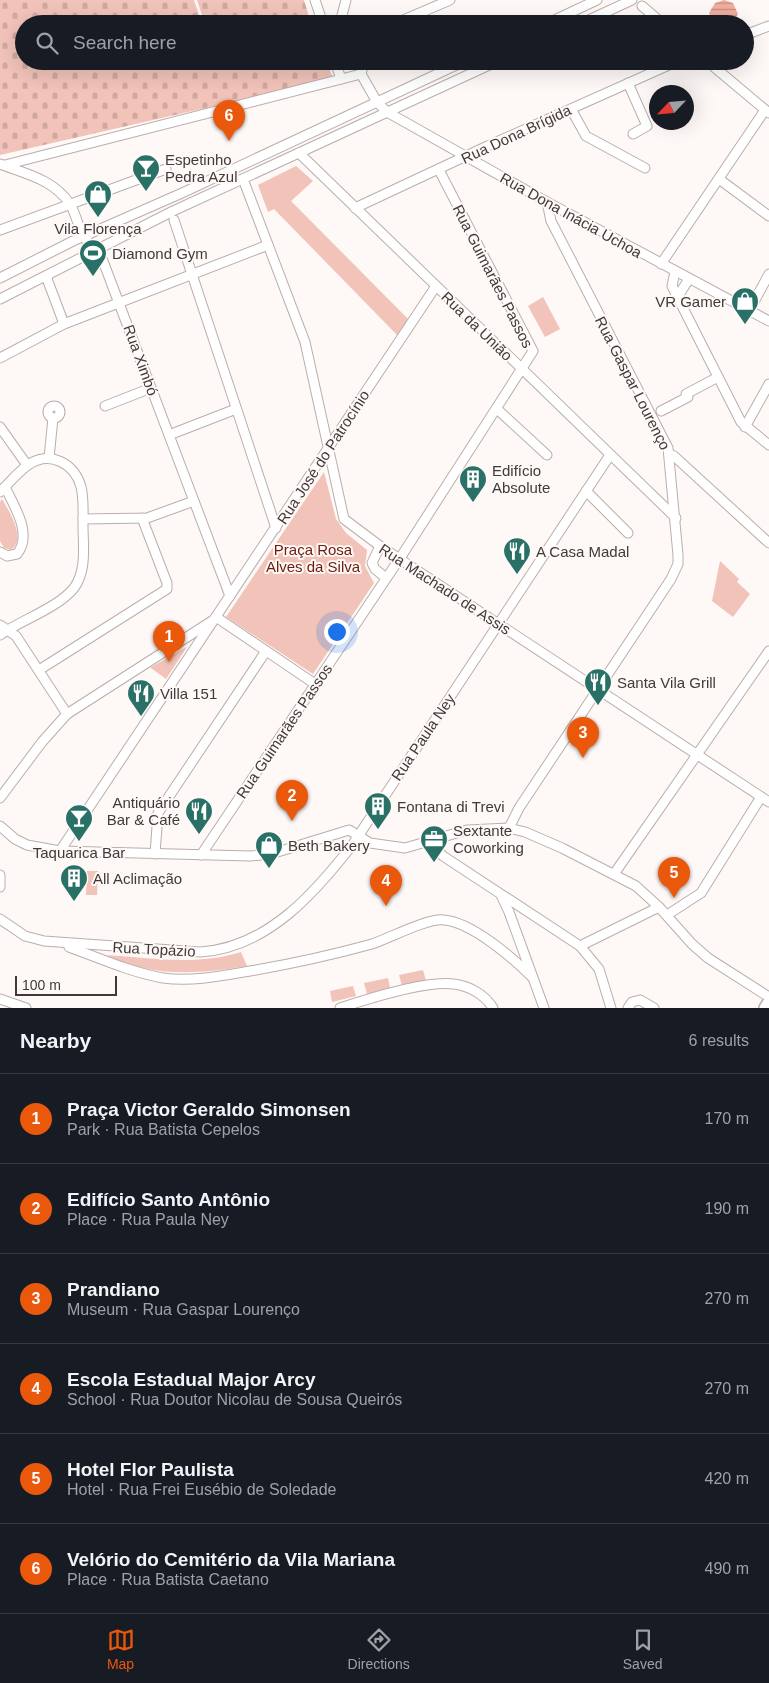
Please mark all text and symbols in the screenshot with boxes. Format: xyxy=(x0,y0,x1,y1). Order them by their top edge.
search box xyxy=(15,15,754,70)
icon: search xyxy=(33,29,61,57)
text: Search here xyxy=(73,32,177,53)
north arrow xyxy=(649,85,694,130)
pin: 6 xyxy=(213,100,245,141)
street label: Rua Dona Brígida xyxy=(458,101,574,167)
place label: Espetinho Pedra Azul xyxy=(165,151,238,185)
bar icon: Espetinho Pedra Azul xyxy=(131,153,161,192)
street label: Rua Dona Inácia Uchoa xyxy=(497,169,645,261)
shop icon: Vila Florença xyxy=(83,179,113,218)
street label: Rua Guimarães Passos xyxy=(449,202,537,350)
place label: Vila Florença xyxy=(54,220,142,237)
sports icon: Diamond Gym xyxy=(78,238,108,277)
place label: Diamond Gym xyxy=(112,245,208,262)
shop icon: VR Gamer xyxy=(730,286,760,325)
street label: Rua da União xyxy=(438,288,516,364)
place label: VR Gamer xyxy=(655,293,726,310)
street label: Rua Gaspar Lourenço xyxy=(592,313,674,453)
street label: Rua Ximbó xyxy=(120,322,162,398)
street label: Rua José do Patrocínio xyxy=(273,387,373,527)
place label: Edifício Absolute xyxy=(492,462,550,496)
building icon: Edifício Absolute xyxy=(458,464,488,503)
restaurant icon: A Casa Madal xyxy=(502,536,532,575)
street label: Rua Machado de Assis xyxy=(376,540,514,638)
park label: Praça Rosa Alves da Silva xyxy=(266,541,361,575)
place label: A Casa Madal xyxy=(536,543,629,560)
your location xyxy=(324,619,350,645)
pin: 1 xyxy=(153,621,185,662)
street label: Rua Guimarães Passos xyxy=(233,661,335,801)
restaurant icon: Santa Vila Grill xyxy=(583,667,613,706)
place label: Santa Vila Grill xyxy=(617,674,716,691)
restaurant icon: Villa 151 xyxy=(126,678,156,717)
place label: Villa 151 xyxy=(160,685,217,702)
street label: Rua Paula Ney xyxy=(388,690,459,784)
pin: 3 xyxy=(567,717,599,758)
pin: 2 xyxy=(276,780,308,821)
building icon: Fontana di Trevi xyxy=(363,791,393,830)
place label: Antiquário Bar & Café xyxy=(107,794,180,828)
restaurant icon: Antiquário Bar & Café xyxy=(184,796,214,835)
place label: Fontana di Trevi xyxy=(397,798,505,815)
bar icon: Taquarica Bar xyxy=(64,803,94,842)
place label: Sextante Coworking xyxy=(453,822,524,856)
office icon: Sextante Coworking xyxy=(419,824,449,863)
shop icon: Beth Bakery xyxy=(254,830,284,869)
place label: Beth Bakery xyxy=(288,837,370,854)
place label: Taquarica Bar xyxy=(33,844,125,861)
pin: 5 xyxy=(658,857,690,898)
building icon: All Aclimação xyxy=(59,863,89,902)
pin: 4 xyxy=(370,865,402,906)
place label: All Aclimação xyxy=(93,870,182,887)
street label: Rua Topázio xyxy=(112,938,196,960)
scale bar xyxy=(15,973,118,996)
text: 100 m xyxy=(22,977,61,993)
text: Nearby xyxy=(20,1029,91,1052)
text: 6 results xyxy=(689,1032,749,1049)
text: Praça Victor Geraldo Simonsen xyxy=(67,1099,351,1120)
text: 1 xyxy=(32,1110,40,1127)
text: 170 m xyxy=(705,1110,749,1127)
text: Park · Rua Batista Cepelos xyxy=(67,1121,260,1138)
text: Edifício Santo Antônio xyxy=(67,1189,270,1210)
text: 2 xyxy=(32,1200,40,1217)
text: 190 m xyxy=(705,1200,749,1217)
text: Place · Rua Paula Ney xyxy=(67,1211,229,1228)
text: Prandiano xyxy=(67,1279,160,1300)
text: 3 xyxy=(32,1290,40,1307)
text: 270 m xyxy=(705,1290,749,1307)
text: Museum · Rua Gaspar Lourenço xyxy=(67,1301,300,1318)
text: Escola Estadual Major Arcy xyxy=(67,1369,316,1390)
text: 4 xyxy=(32,1380,40,1397)
text: 270 m xyxy=(705,1380,749,1397)
text: School · Rua Doutor Nicolau de Sousa Queirós xyxy=(67,1391,402,1408)
text: Hotel Flor Paulista xyxy=(67,1459,234,1480)
text: 5 xyxy=(32,1470,40,1487)
text: 420 m xyxy=(705,1470,749,1487)
text: Hotel · Rua Frei Eusébio de Soledade xyxy=(67,1481,337,1498)
text: Velório do Cemitério da Vila Mariana xyxy=(67,1549,395,1570)
text: 6 xyxy=(32,1560,40,1577)
text: 490 m xyxy=(705,1560,749,1577)
text: Place · Rua Batista Caetano xyxy=(67,1571,269,1588)
tab: Map xyxy=(107,1626,135,1672)
tab: Directions xyxy=(348,1626,410,1672)
tab: Saved xyxy=(623,1626,662,1672)

